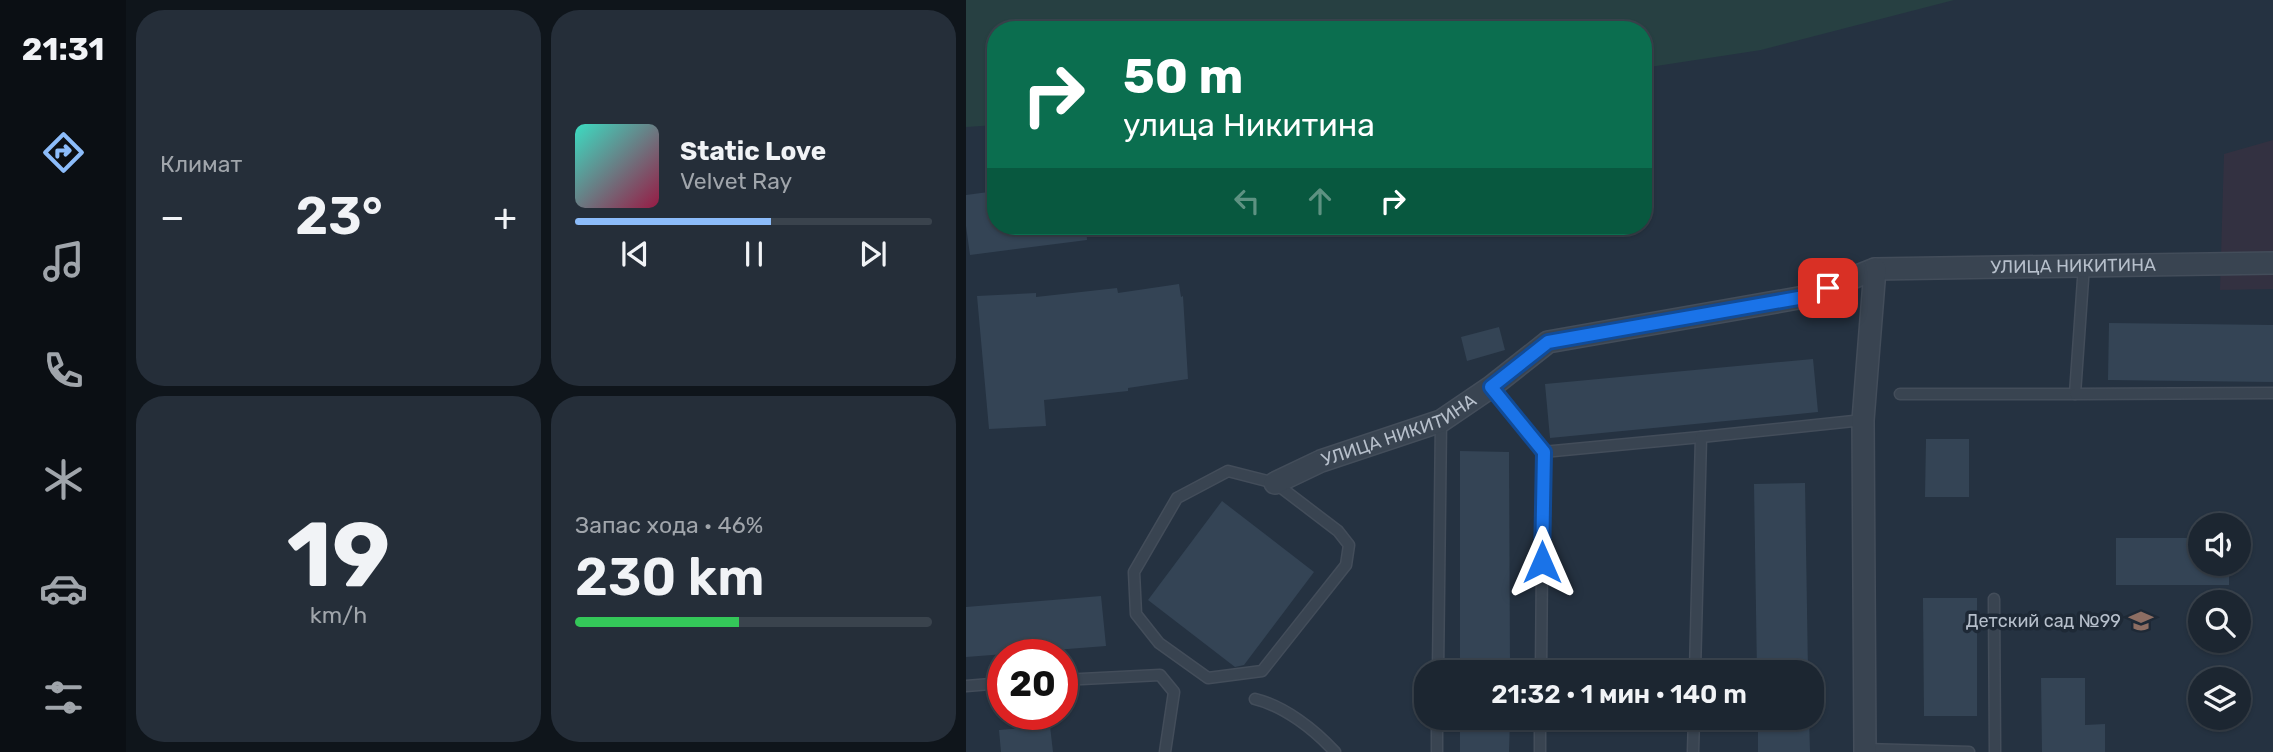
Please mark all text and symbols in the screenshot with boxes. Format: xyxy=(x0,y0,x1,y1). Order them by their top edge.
text: 21:31 xyxy=(22,30,104,68)
text: 50 m xyxy=(1123,47,1243,105)
icon: right xyxy=(1008,49,1099,140)
text: улица Никитина xyxy=(1123,106,1375,144)
icon: directions xyxy=(39,128,88,177)
text: Static Love xyxy=(680,136,826,167)
text: Климат xyxy=(160,150,242,178)
text: Velvet Ray xyxy=(680,167,792,195)
icon: left xyxy=(1228,182,1266,220)
icon: ahead xyxy=(1301,182,1339,220)
icon: right xyxy=(1374,182,1412,220)
text: 23° xyxy=(295,185,383,247)
text: − xyxy=(160,194,185,240)
text: + xyxy=(493,194,517,240)
icon: previous xyxy=(616,235,654,273)
icon: pause xyxy=(735,235,773,273)
icon: next xyxy=(854,235,892,273)
icon: music xyxy=(39,237,88,286)
street label: УЛИЦА НИКИТИНА xyxy=(1990,254,2156,278)
pin xyxy=(1798,258,1858,318)
icon: arrive xyxy=(1809,269,1847,307)
icon: phone xyxy=(39,346,88,395)
street label: УЛИЦА НИКИТИНА xyxy=(1319,389,1481,471)
icon: climate xyxy=(39,455,88,504)
text: 19 xyxy=(287,501,390,609)
text: Запас хода · 46% xyxy=(575,511,763,539)
map controls xyxy=(2188,513,2251,730)
button: sound xyxy=(2188,513,2251,576)
position arrow xyxy=(1505,525,1579,599)
text: 230 km xyxy=(575,546,764,608)
icon: car xyxy=(39,564,88,613)
button: search xyxy=(2188,590,2251,653)
text: km/h xyxy=(310,601,367,629)
school or university icon: Детский сад №99 xyxy=(2127,607,2155,635)
place label: Детский сад №99 xyxy=(1966,610,2121,632)
speed limit sign: 20 xyxy=(987,639,1078,730)
button: layers xyxy=(2188,667,2251,730)
icon: filters xyxy=(39,673,88,722)
text: 21:32 · 1 мин · 140 m xyxy=(1491,679,1747,710)

